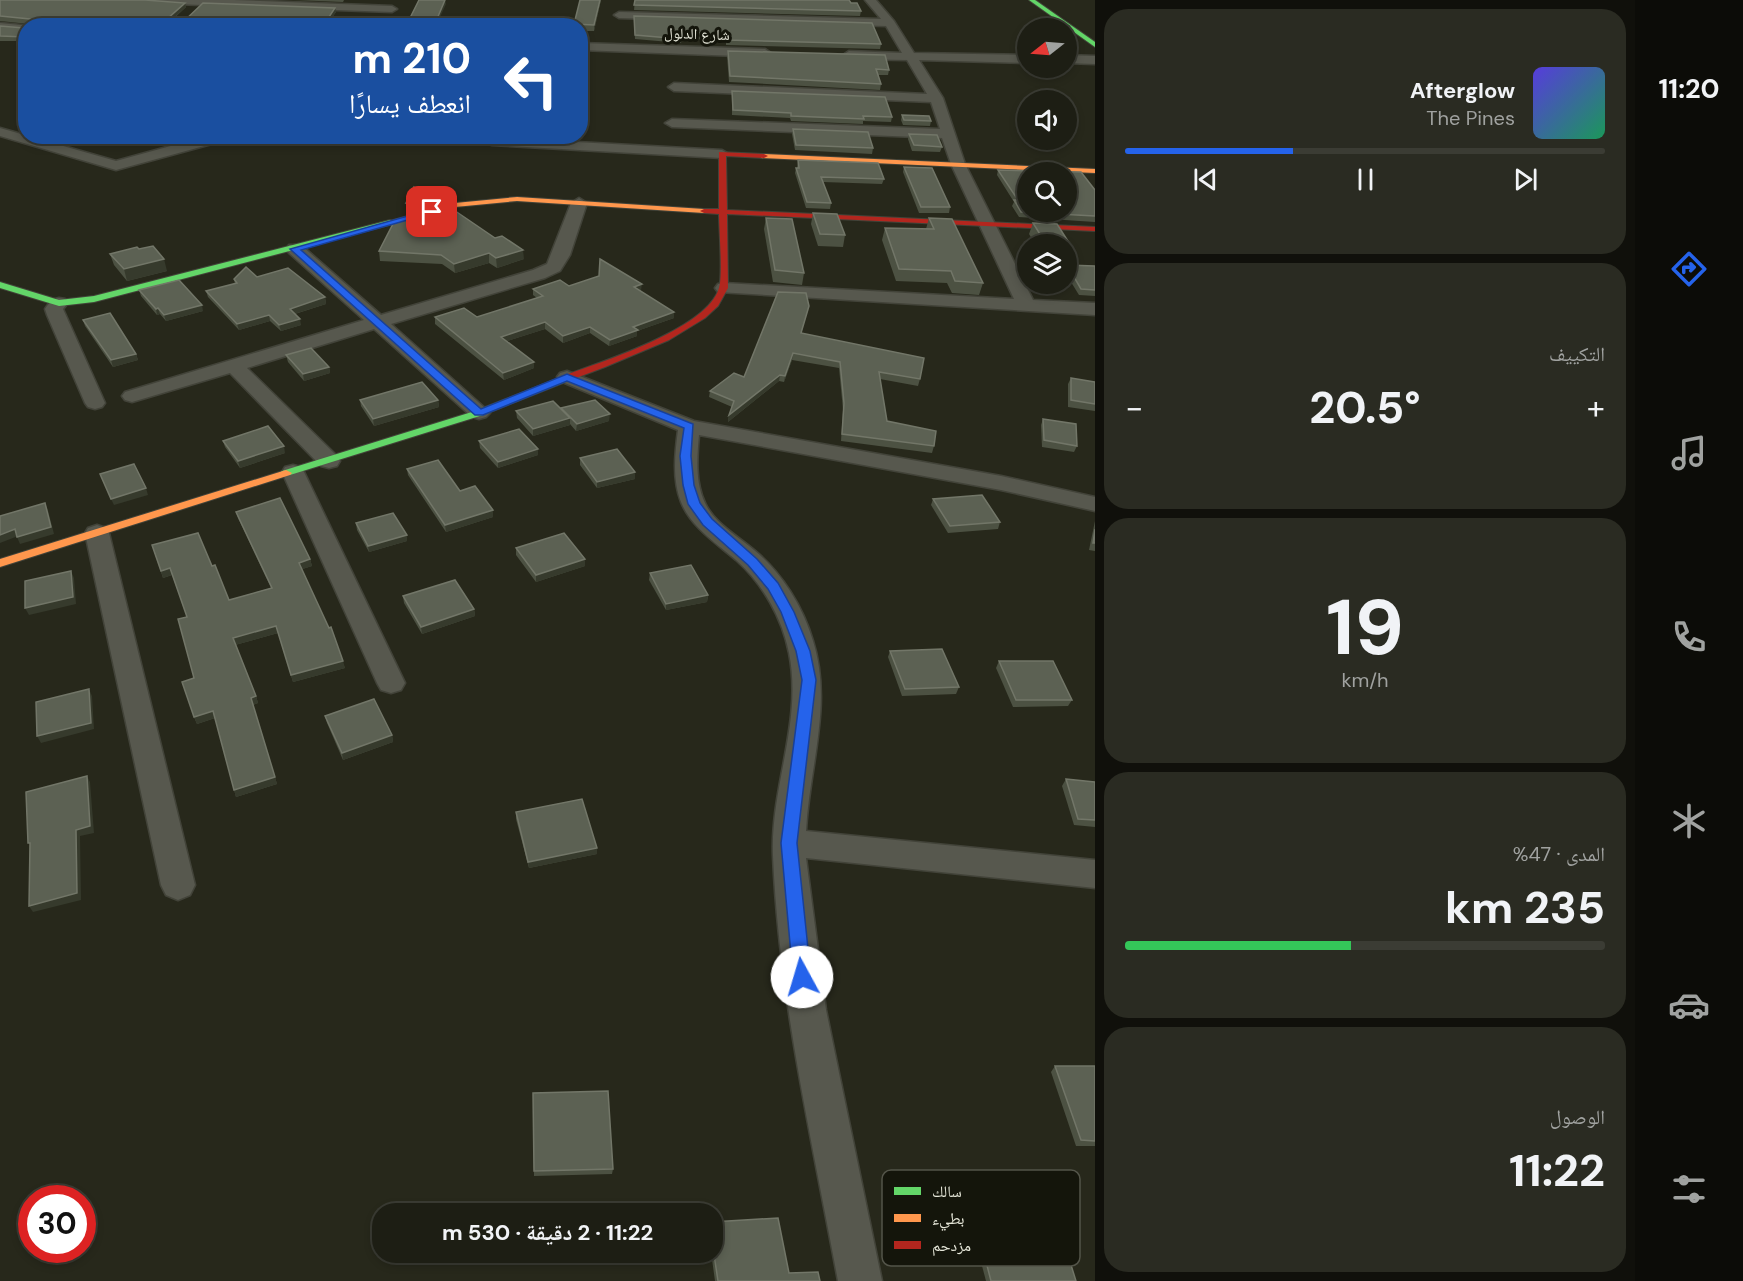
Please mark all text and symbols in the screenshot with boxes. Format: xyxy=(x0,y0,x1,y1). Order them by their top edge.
north arrow xyxy=(1017,18,1077,78)
map controls xyxy=(1017,18,1077,294)
street label: شارع الدلول xyxy=(664,23,730,45)
text: 210 m xyxy=(353,31,471,86)
icon: left xyxy=(492,42,570,120)
text: 11:20 xyxy=(1659,71,1720,106)
text: Afterglow xyxy=(1410,76,1515,105)
text: انعطف يسارًا xyxy=(349,86,471,121)
button: sound xyxy=(1017,90,1077,150)
text: The Pines xyxy=(1426,105,1515,131)
button: search xyxy=(1017,162,1077,222)
icon: previous xyxy=(1189,163,1222,196)
icon: pause xyxy=(1349,163,1382,196)
icon: next xyxy=(1509,163,1542,196)
pin xyxy=(406,186,457,237)
icon: arrive xyxy=(415,195,448,228)
button: layers xyxy=(1017,234,1077,294)
icon: directions xyxy=(1668,248,1710,290)
text: التكييف xyxy=(1549,341,1605,367)
text: 20.5° xyxy=(1309,378,1421,437)
text: − xyxy=(1125,386,1143,429)
text: + xyxy=(1587,386,1605,429)
icon: music xyxy=(1668,432,1710,474)
text: 19 xyxy=(1326,577,1404,678)
icon: phone xyxy=(1668,616,1710,658)
text: km/h xyxy=(1341,667,1389,693)
icon: climate xyxy=(1668,800,1710,842)
text: المدى · 47% xyxy=(1513,841,1605,867)
text: 235 km xyxy=(1445,878,1605,937)
position arrow xyxy=(770,945,834,1009)
icon: car xyxy=(1668,984,1710,1026)
text: الوصول xyxy=(1550,1104,1605,1130)
text: 11:22 xyxy=(1509,1141,1605,1200)
icon: filters xyxy=(1668,1168,1710,1210)
legend xyxy=(882,1170,1080,1266)
text: سالك xyxy=(932,1181,962,1202)
speed limit sign: 30 xyxy=(18,1185,96,1263)
text: بطيء xyxy=(932,1208,964,1231)
text: 11:22 · 2 دقيقة · 530 m xyxy=(442,1218,653,1247)
text: مزدحم xyxy=(932,1235,971,1256)

